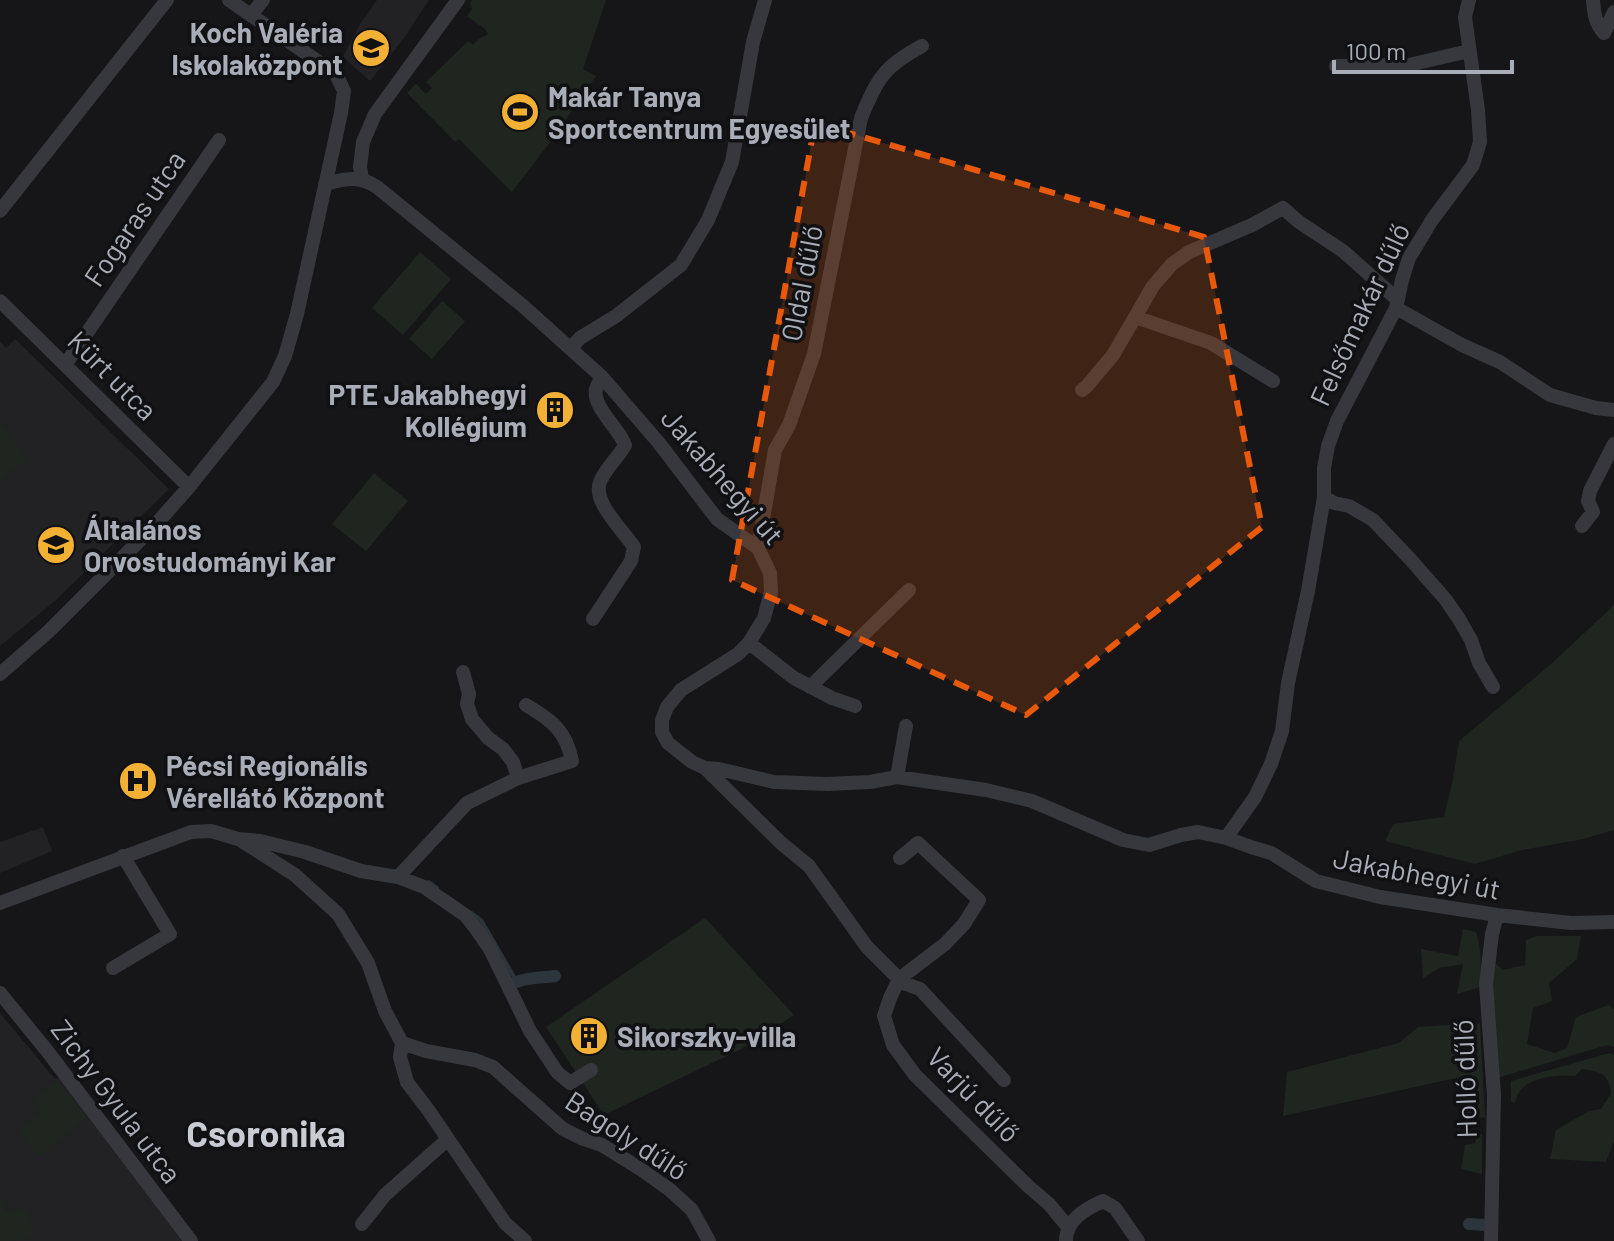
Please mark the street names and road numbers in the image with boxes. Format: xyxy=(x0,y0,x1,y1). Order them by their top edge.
street label: Fogaras utca xyxy=(76,144,192,292)
street label: Felsőmakár dűlő xyxy=(1302,217,1416,411)
street label: Oldal dűlő xyxy=(773,222,829,344)
street label: Kürt utca xyxy=(61,323,165,427)
street label: Jakabhegyi út xyxy=(655,401,791,551)
street label: Jakabhegyi út xyxy=(1331,840,1503,906)
street label: Zichy Gyula utca xyxy=(45,1013,189,1189)
street label: Holló dűlő xyxy=(1445,1019,1483,1139)
street label: Varjú dűlő xyxy=(920,1039,1028,1149)
street label: Bagoly dűlő xyxy=(560,1083,694,1187)

